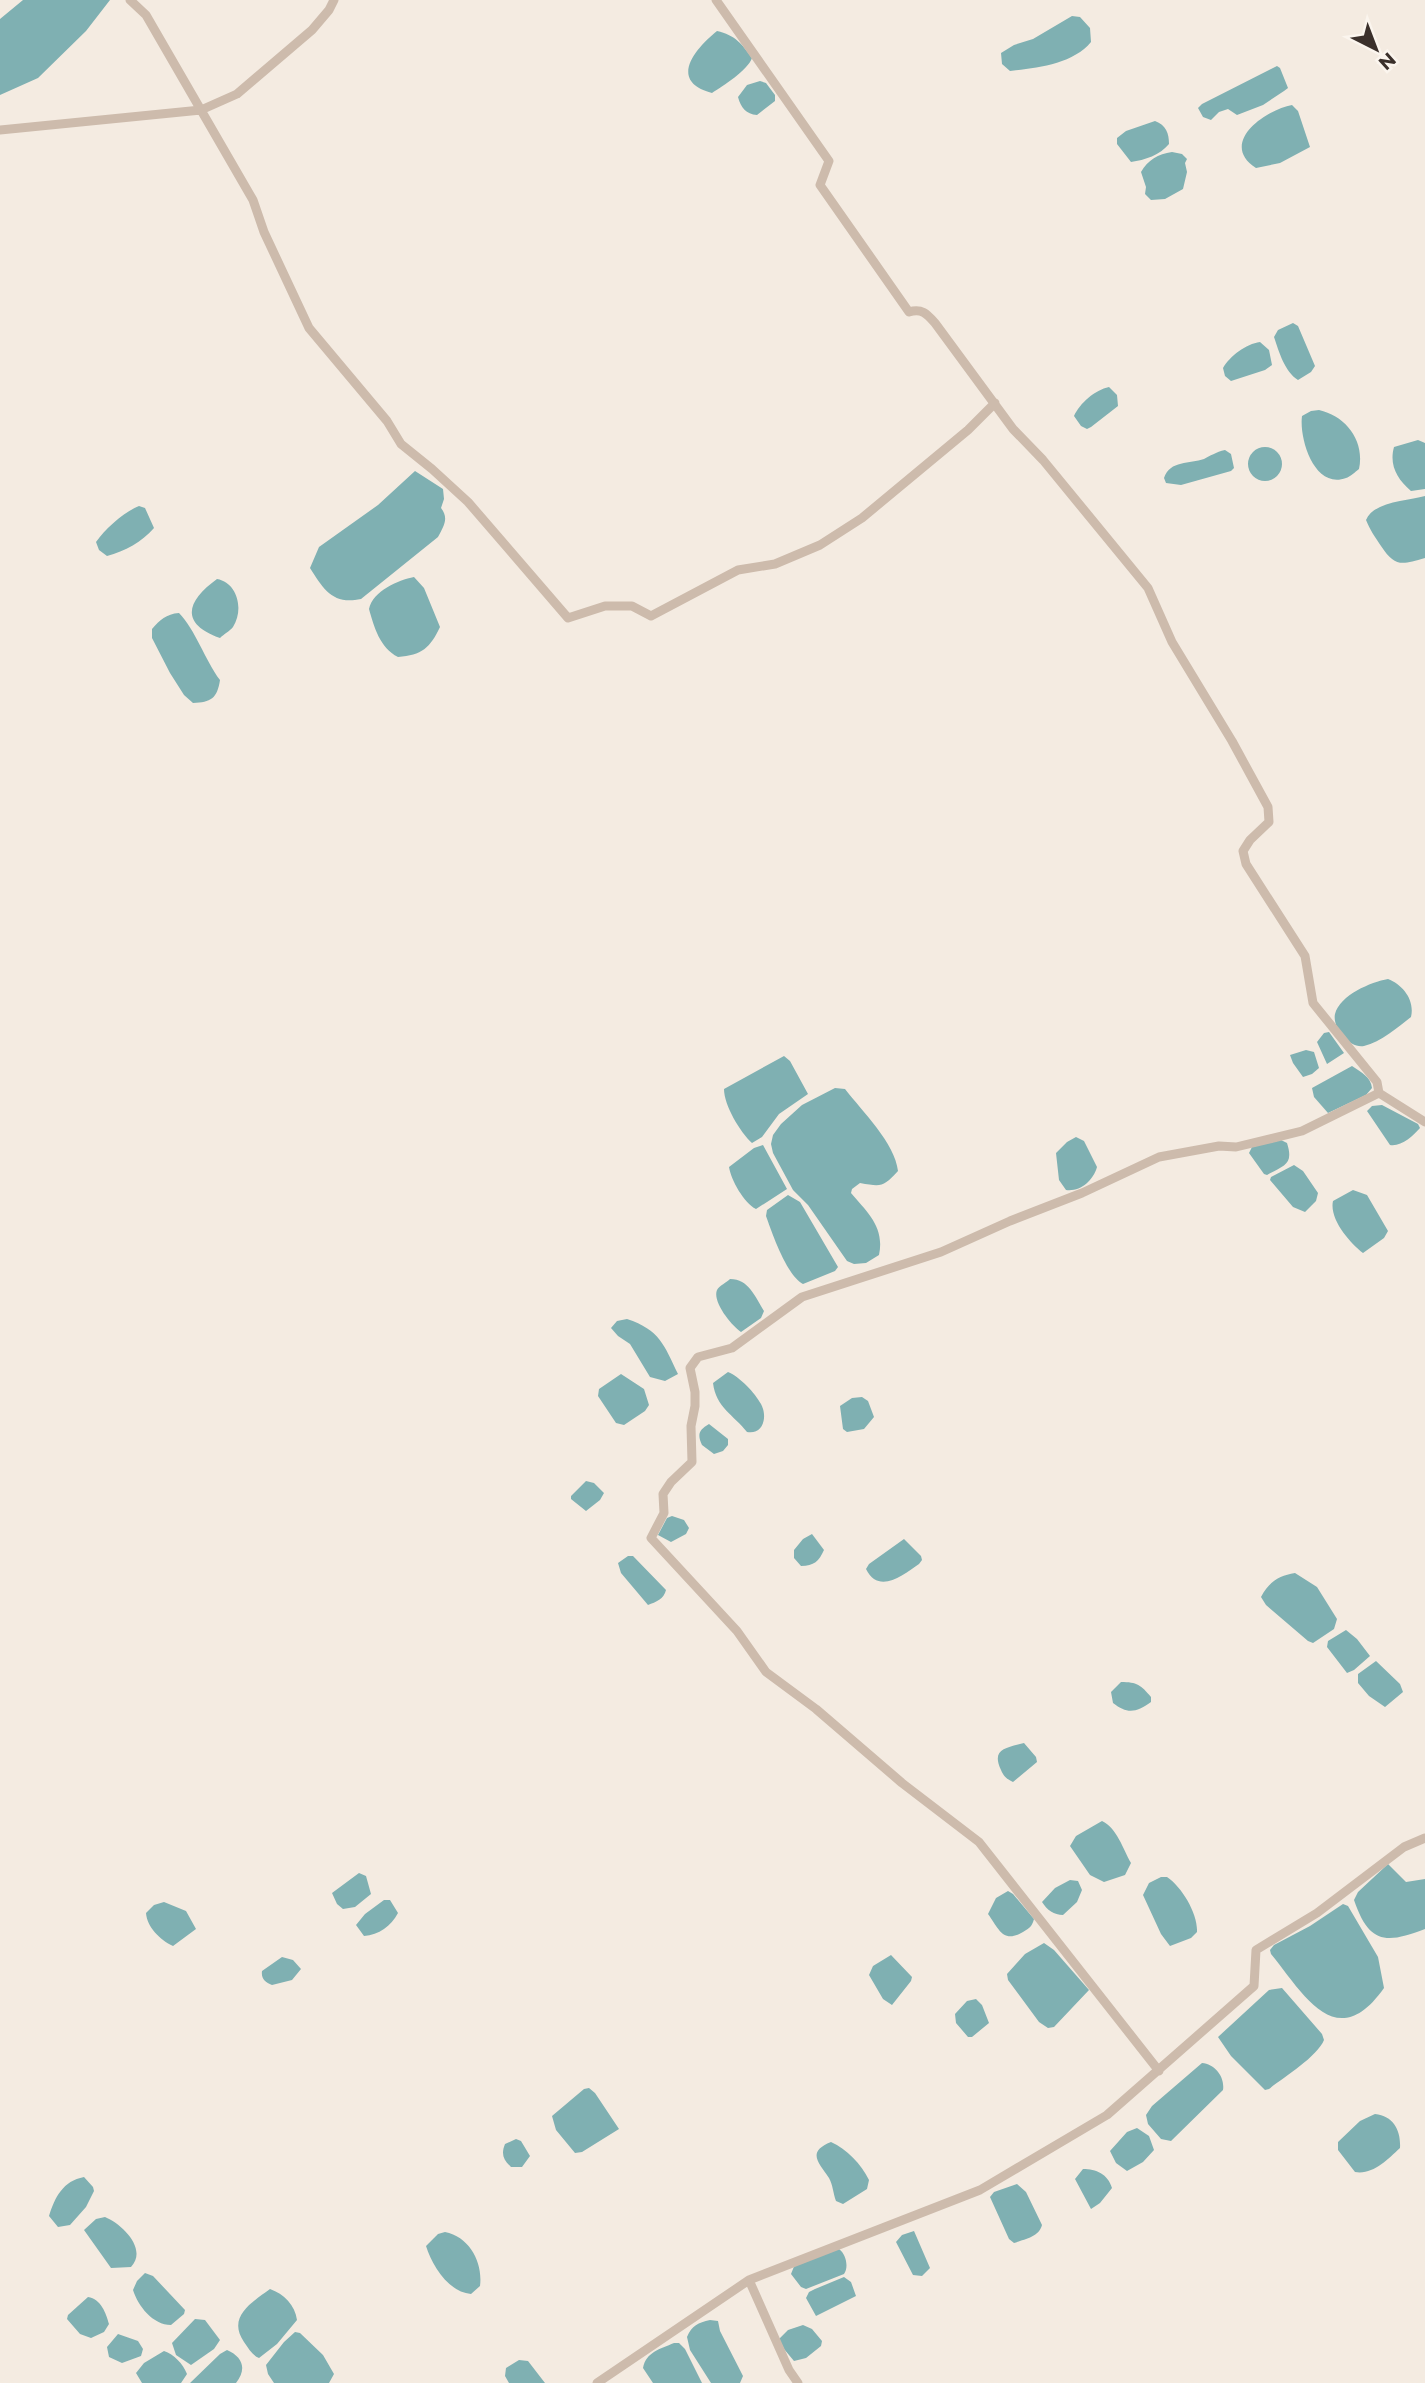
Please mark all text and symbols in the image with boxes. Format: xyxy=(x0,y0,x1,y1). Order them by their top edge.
north arrow xyxy=(1341,14,1411,84)
text: N xyxy=(1374,48,1400,75)

